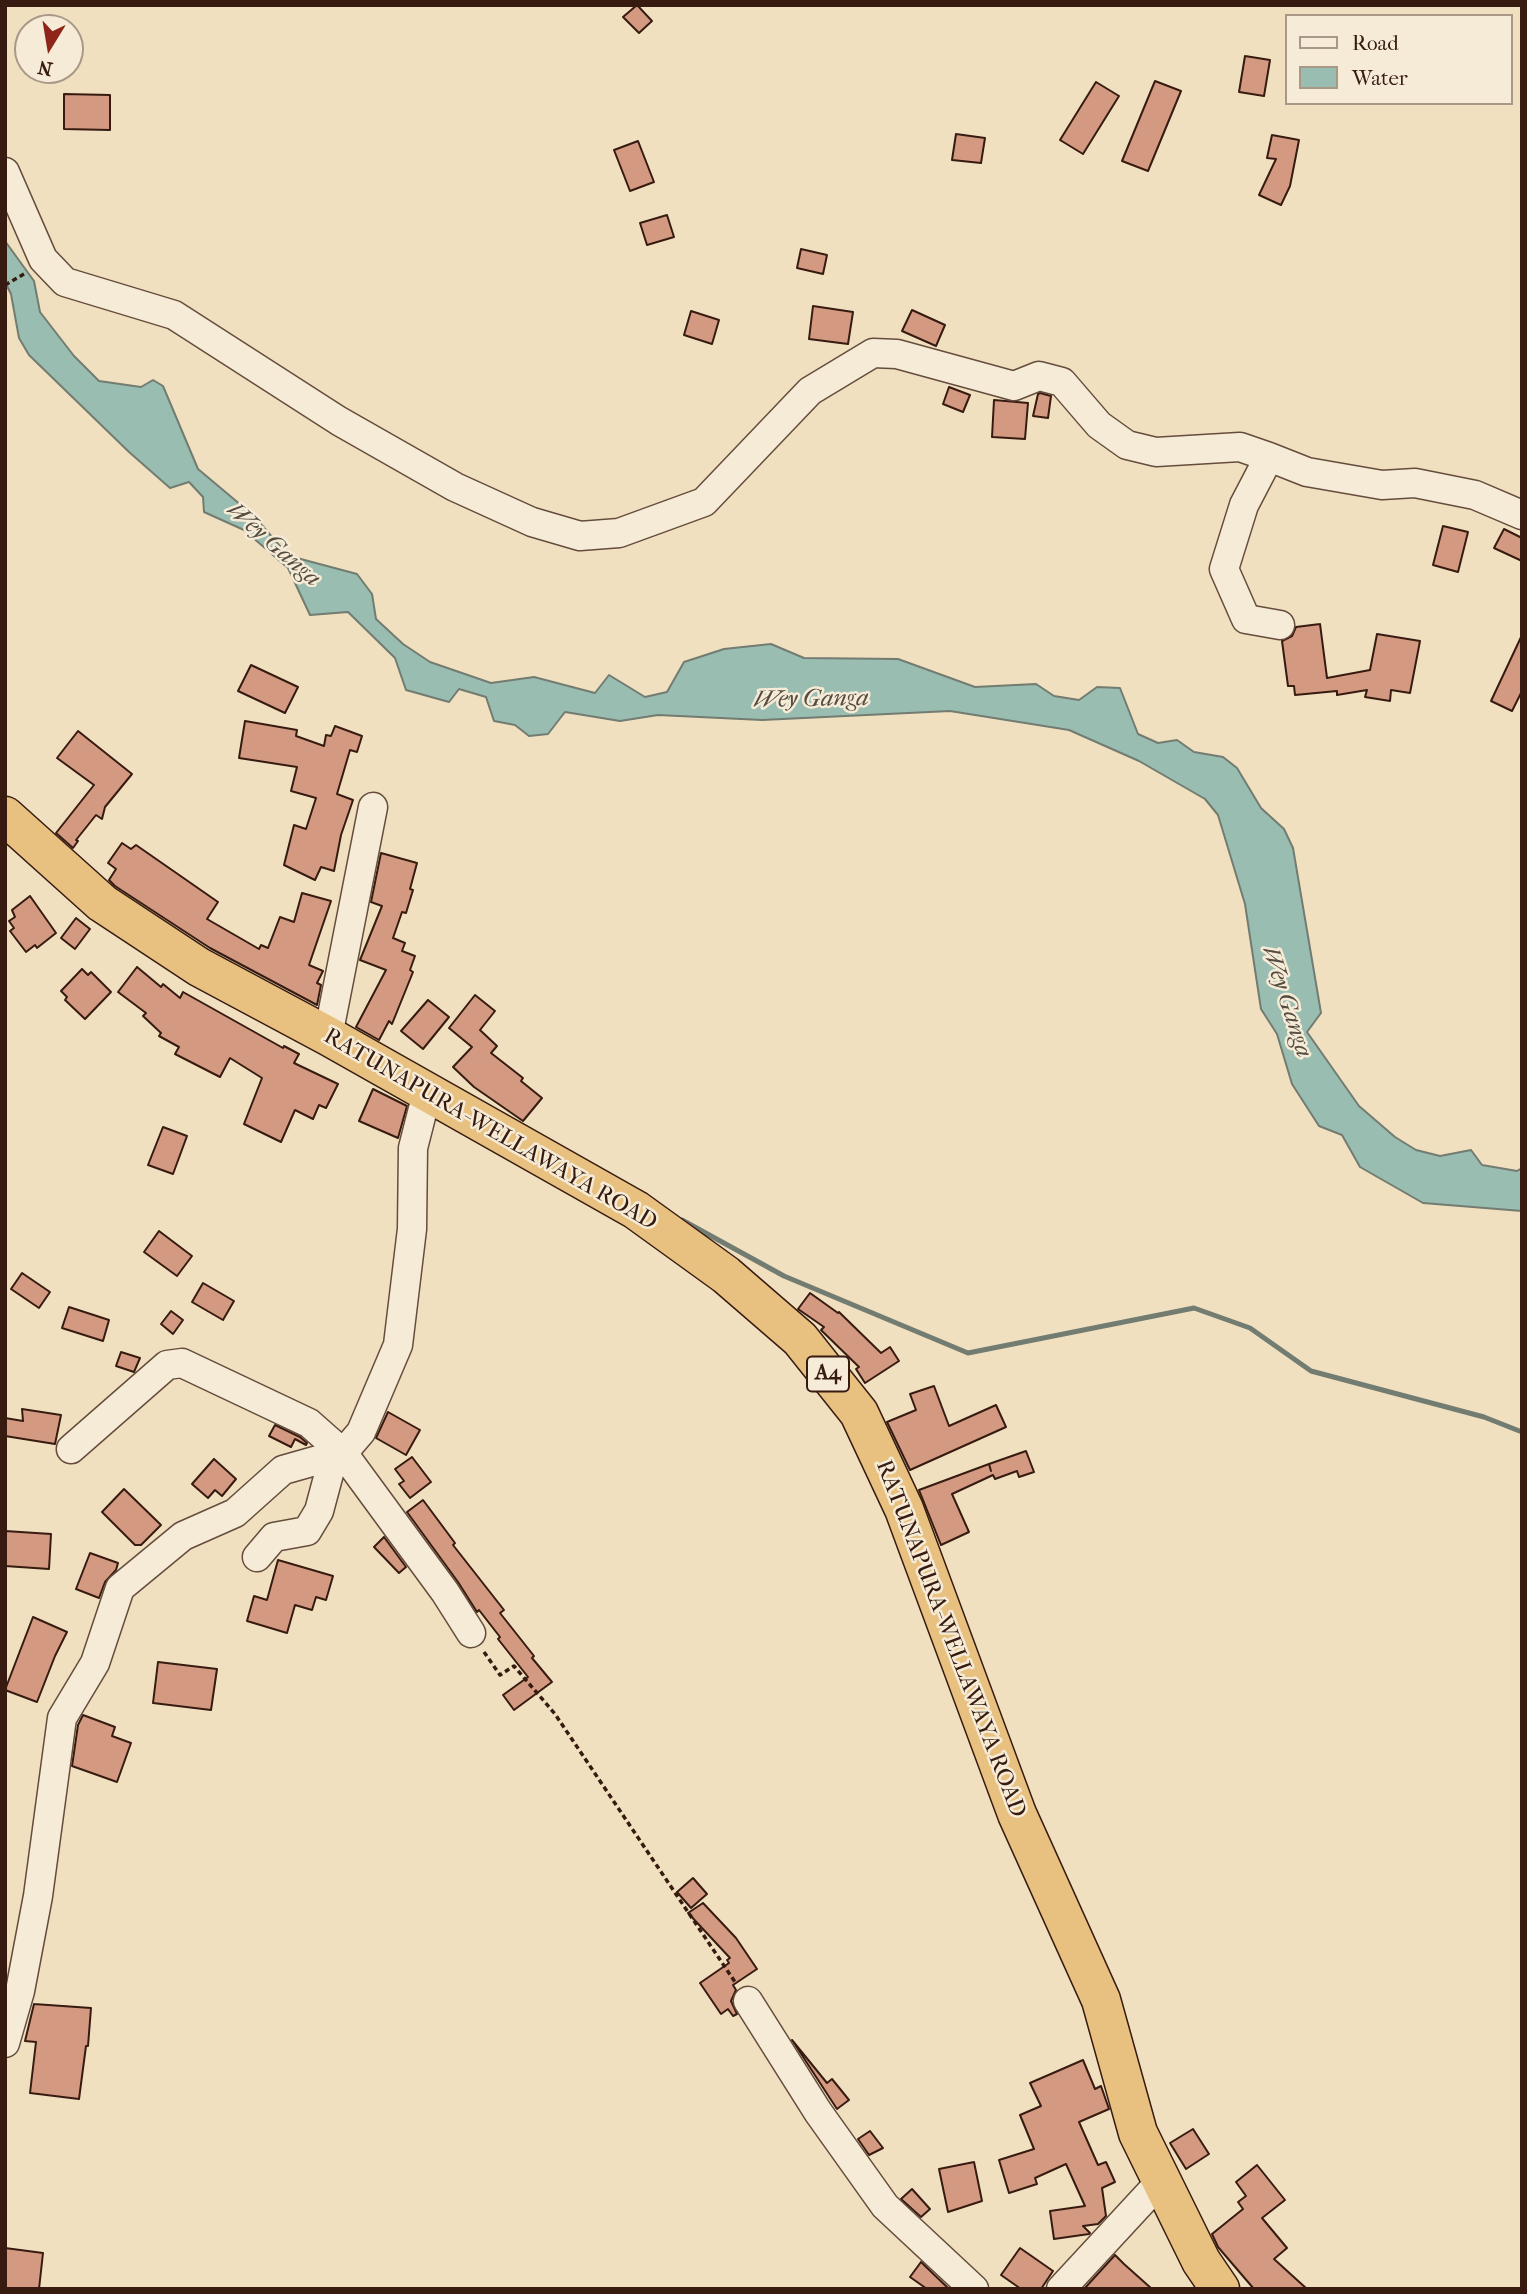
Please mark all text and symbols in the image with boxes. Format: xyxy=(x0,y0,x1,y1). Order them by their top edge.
north arrow xyxy=(14,14,84,84)
legend xyxy=(1286,14,1513,105)
text: Road xyxy=(1352,31,1399,55)
text: N xyxy=(36,55,55,80)
text: Water xyxy=(1352,66,1408,90)
water label: Wey Ganga xyxy=(220,496,326,594)
water label: Wey Ganga xyxy=(753,685,869,715)
water label: Wey Ganga xyxy=(1255,943,1317,1061)
street label: RATUNAPURA-WELLAWAYA ROAD xyxy=(318,1023,662,1237)
road number: A4 xyxy=(807,1356,849,1392)
street label: RATUNAPURA-WELLAWAYA ROAD xyxy=(869,1457,1031,1821)

